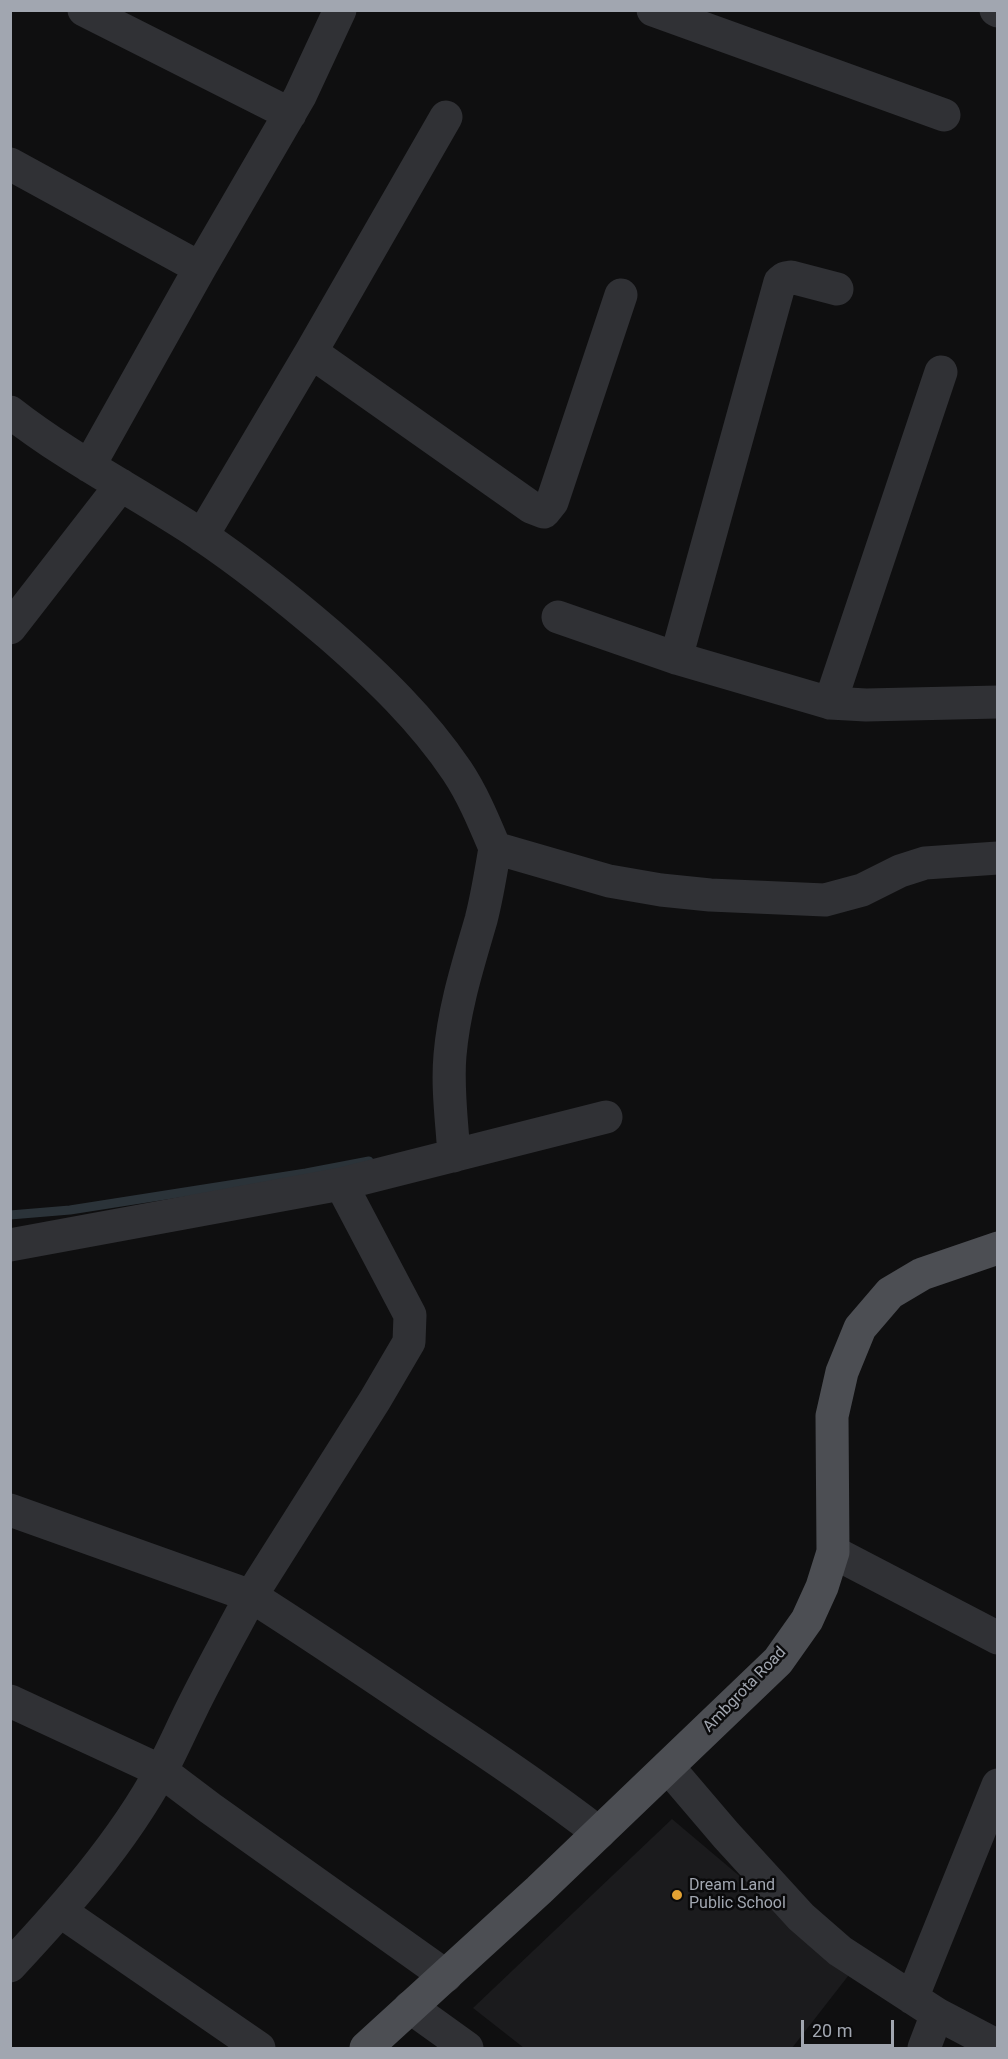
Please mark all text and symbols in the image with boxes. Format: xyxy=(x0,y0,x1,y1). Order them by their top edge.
street label: Ambgrota Road xyxy=(699,1643,791,1737)
place label: Dream Land Public School xyxy=(689,1876,786,1914)
marker: Dream Land Public School xyxy=(670,1888,684,1902)
scale bar xyxy=(804,2008,897,2046)
text: 20 m xyxy=(812,2020,852,2041)

